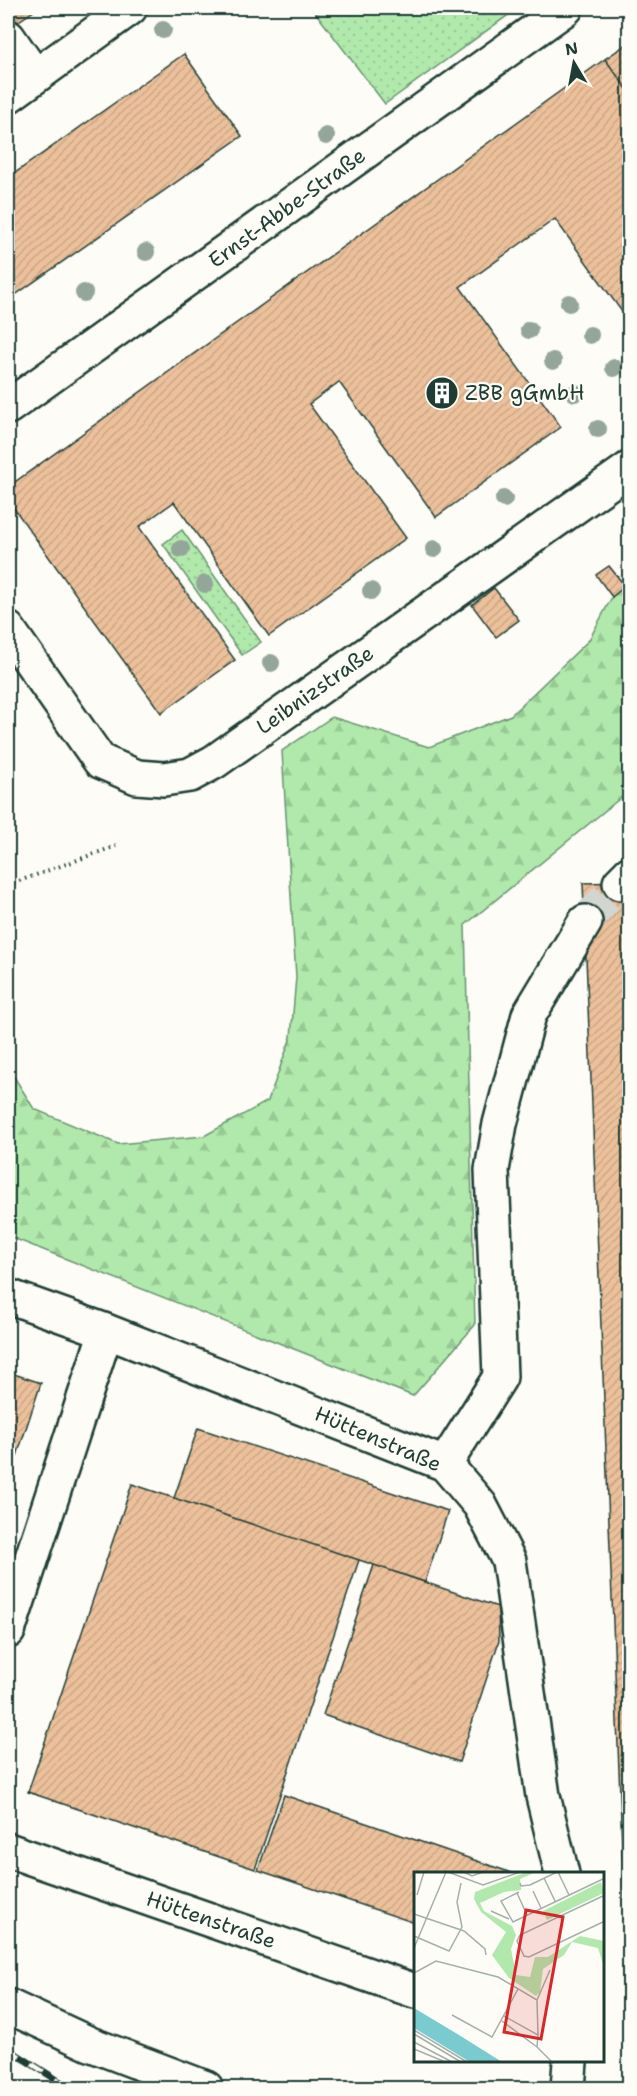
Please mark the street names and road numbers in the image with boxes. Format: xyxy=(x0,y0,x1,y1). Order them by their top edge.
street label: Ernst-Abbe-Straße xyxy=(203,142,371,274)
street label: Leibnizstraße xyxy=(251,639,379,741)
street label: Hüttenstraße xyxy=(310,1400,446,1478)
street label: Hüttenstraße xyxy=(142,1885,280,1955)

